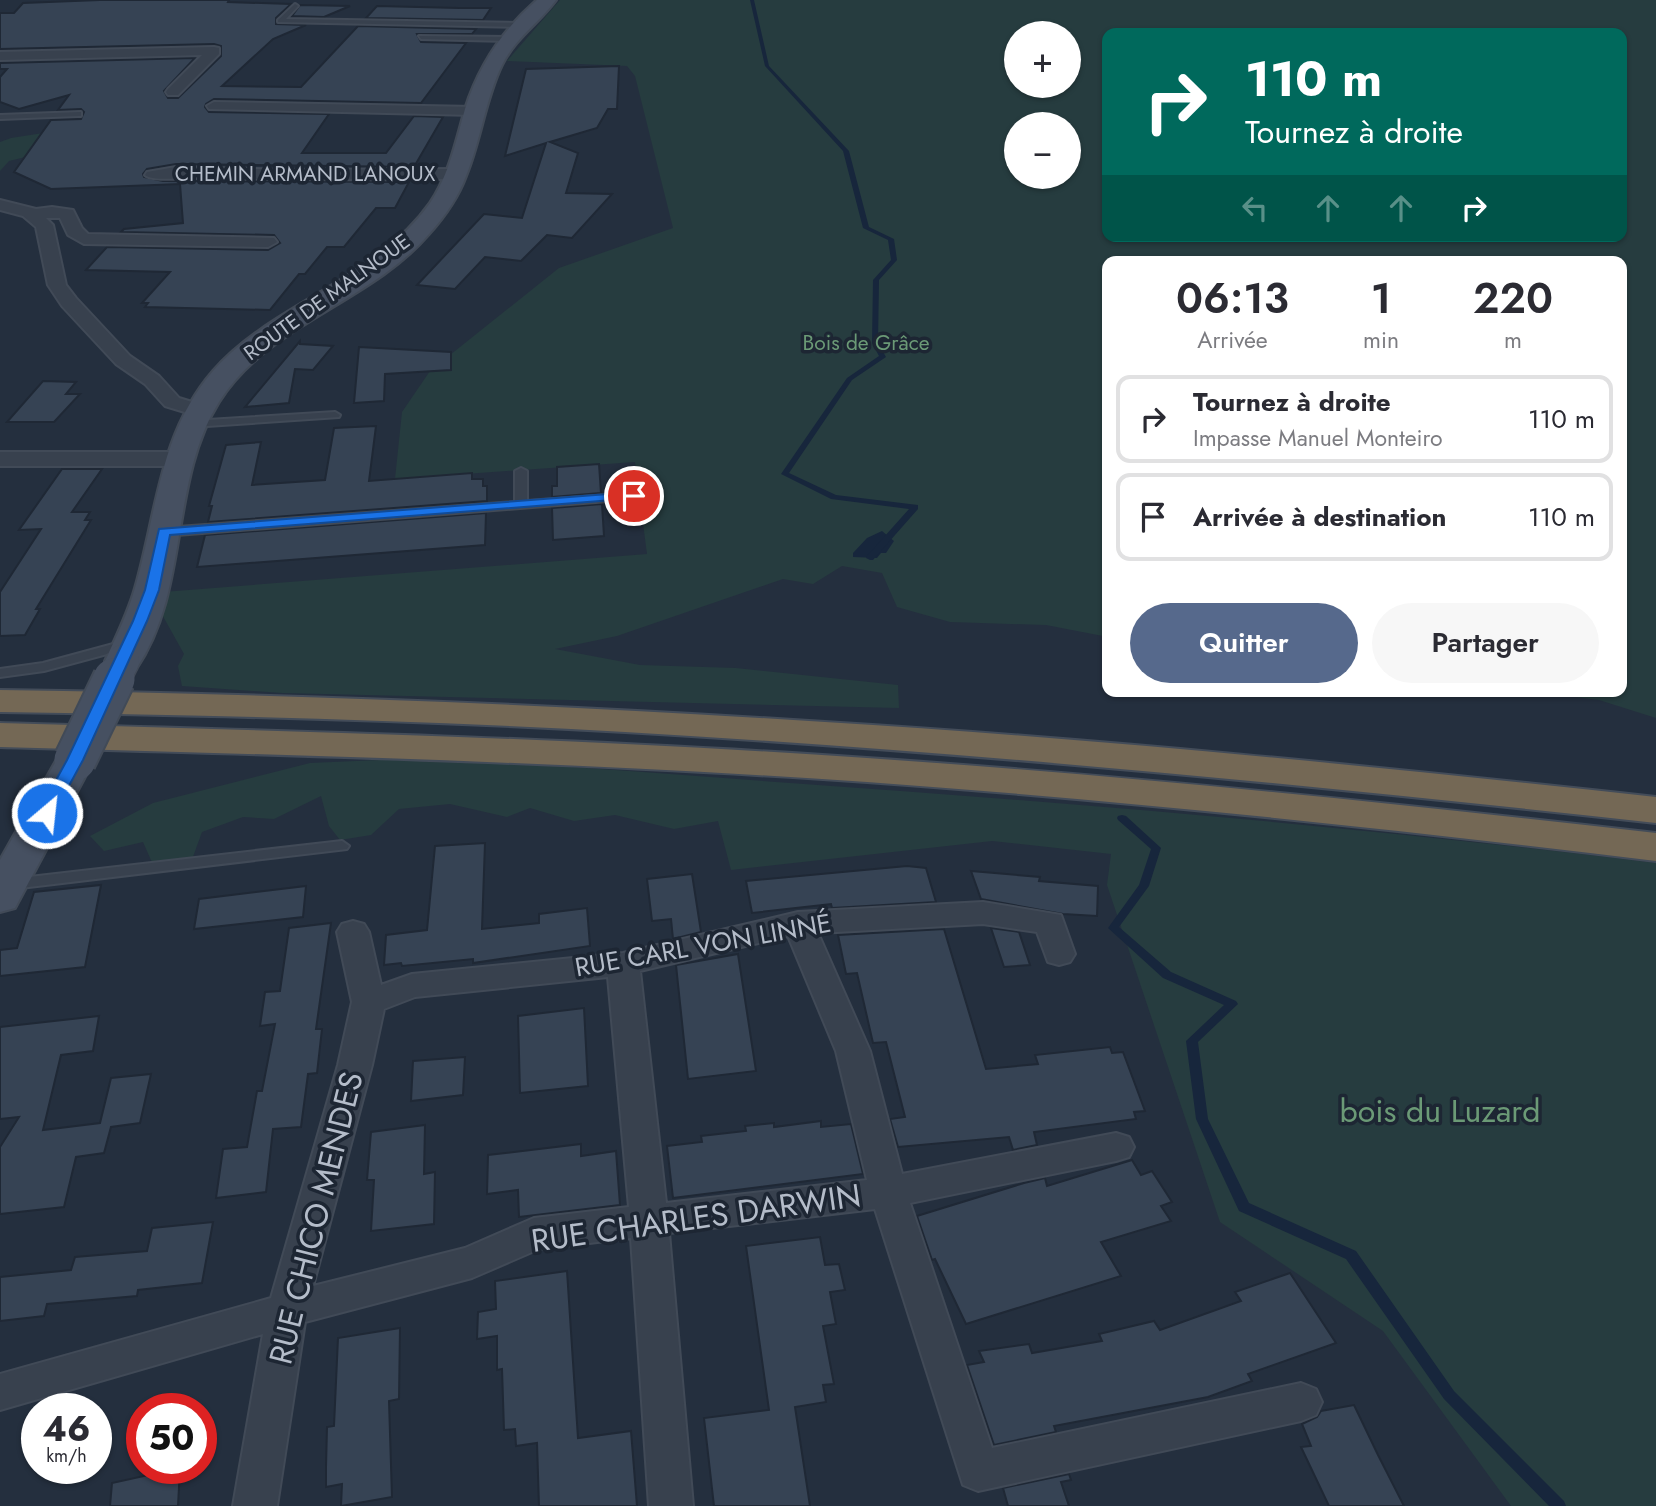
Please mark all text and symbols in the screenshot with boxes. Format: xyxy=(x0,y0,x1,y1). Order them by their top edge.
map controls xyxy=(1004,21,1081,189)
button: + xyxy=(1004,21,1081,98)
text: 110 m xyxy=(1245,44,1382,114)
icon: right xyxy=(1130,56,1221,147)
text: Tournez à droite xyxy=(1245,109,1463,155)
button: − xyxy=(1004,112,1081,189)
street label: CHEMIN ARMAND LANOUX xyxy=(175,159,436,189)
icon: left xyxy=(1236,189,1274,227)
icon: ahead xyxy=(1309,189,1347,227)
icon: ahead xyxy=(1382,189,1420,227)
icon: right xyxy=(1455,189,1493,227)
street label: ROUTE DE MALNOUE xyxy=(238,226,416,368)
text: 06:13 xyxy=(1176,268,1289,329)
text: 1 xyxy=(1371,268,1391,329)
text: 220 xyxy=(1473,268,1553,329)
text: Arrivée xyxy=(1197,323,1268,357)
text: min xyxy=(1363,323,1399,357)
text: m xyxy=(1504,323,1522,357)
park label: Bois de Grâce xyxy=(802,328,930,358)
text: Tournez à droite xyxy=(1193,383,1391,421)
icon: right xyxy=(1134,400,1172,438)
text: 110 m xyxy=(1528,400,1595,438)
text: Impasse Manuel Monteiro xyxy=(1193,421,1443,455)
pin xyxy=(604,466,664,526)
icon: arrive xyxy=(615,477,653,515)
icon: arrive xyxy=(1134,498,1172,536)
text: Arrivée à destination xyxy=(1193,498,1446,536)
text: 110 m xyxy=(1528,498,1595,536)
button: Quitter xyxy=(1130,603,1358,683)
button: Partager xyxy=(1372,603,1599,683)
position arrow xyxy=(10,776,84,850)
street label: RUE CARL VON LINNÉ xyxy=(572,904,834,986)
street label: RUE CHICO MENDES xyxy=(257,1067,375,1369)
park label: bois du Luzard xyxy=(1339,1088,1541,1134)
street label: RUE CHARLES DARWIN xyxy=(528,1172,864,1264)
speed limit sign: 50 xyxy=(126,1393,217,1484)
text: 46 xyxy=(43,1404,90,1454)
text: km/h xyxy=(46,1443,87,1469)

